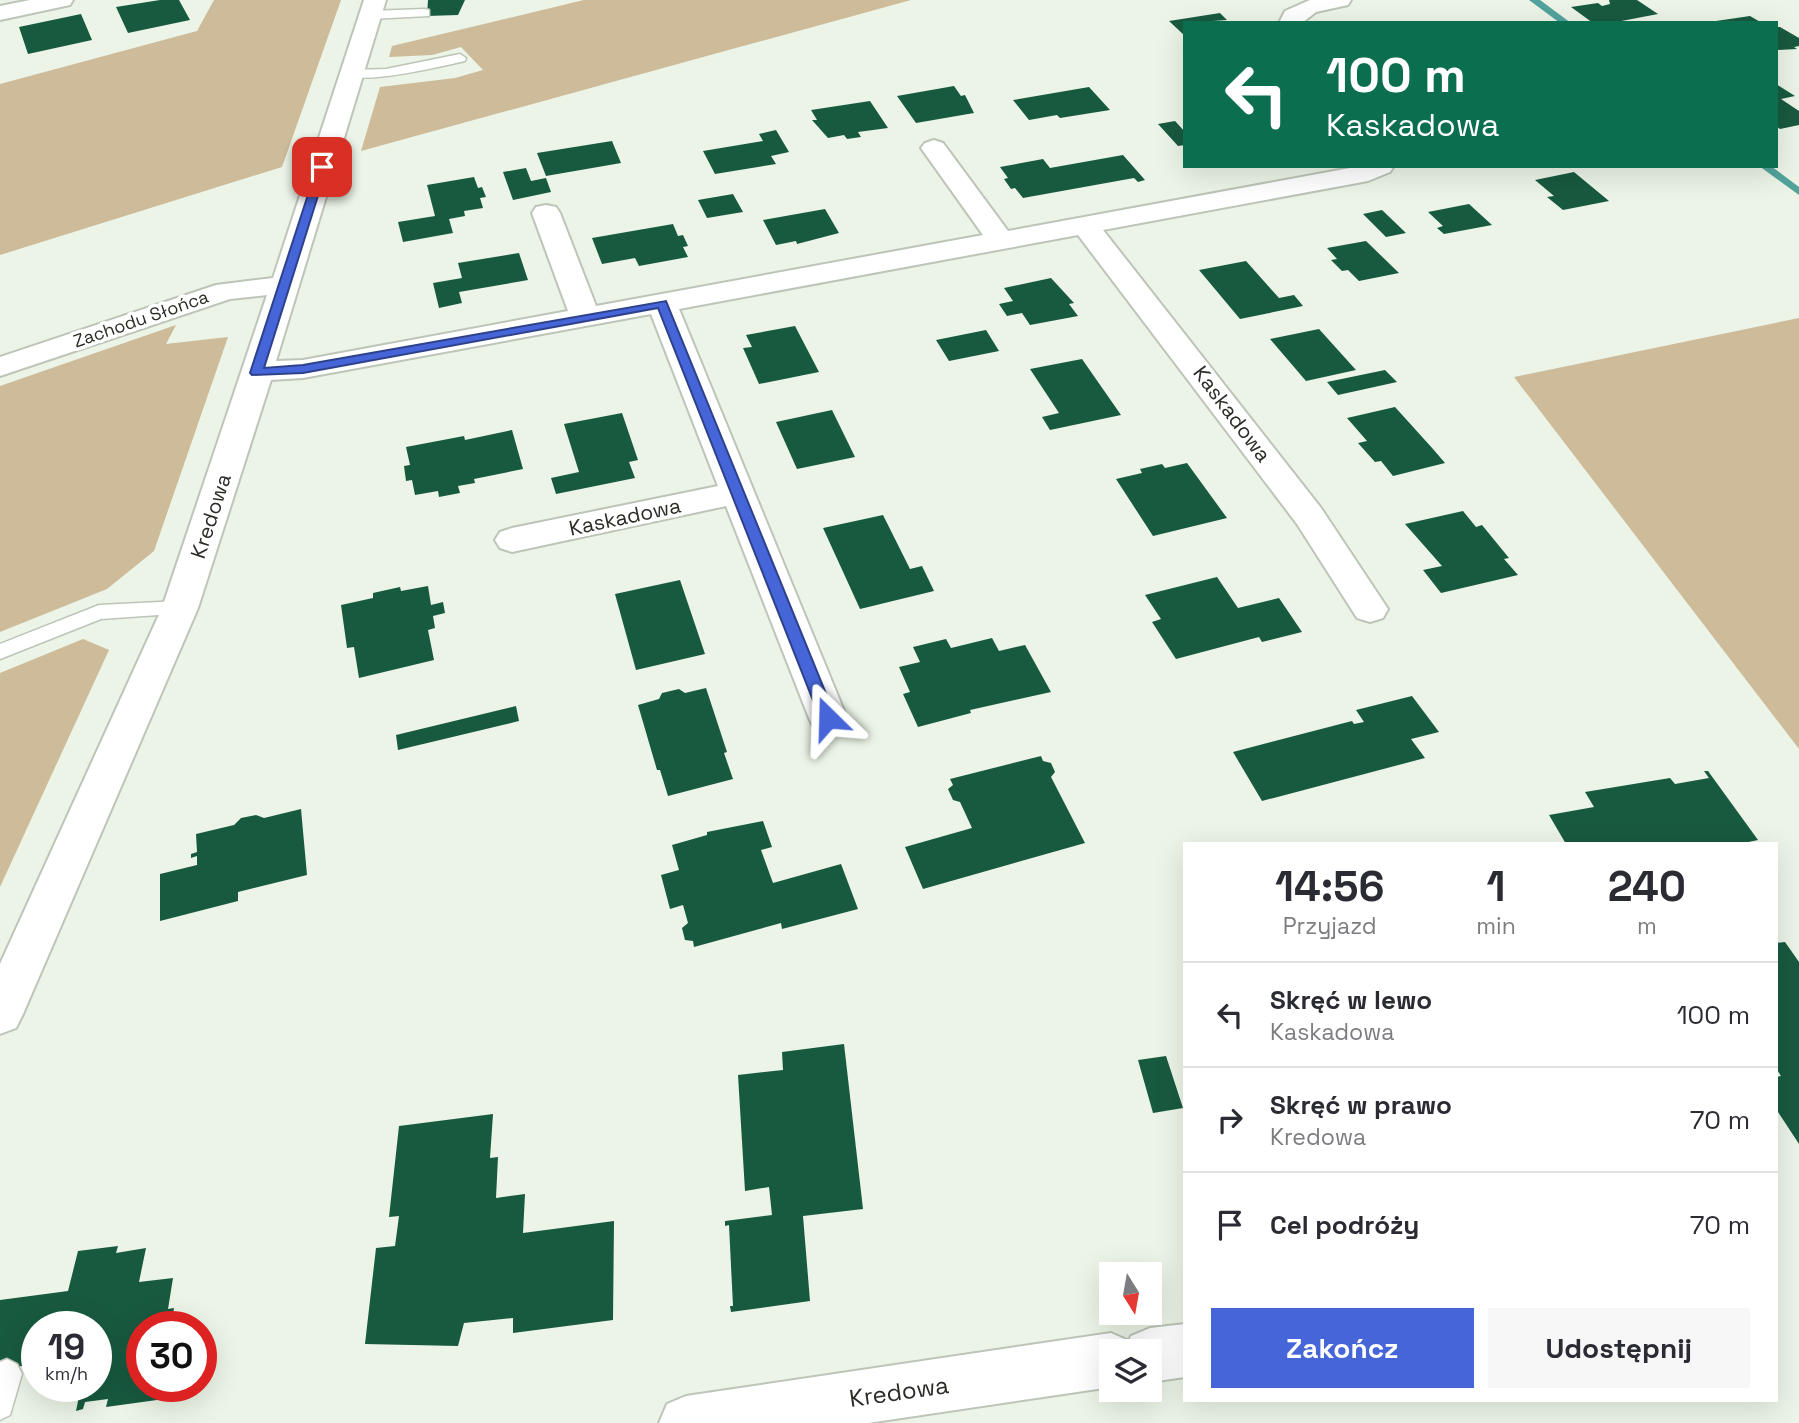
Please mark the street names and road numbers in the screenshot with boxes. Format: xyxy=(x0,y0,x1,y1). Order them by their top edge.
street label: Zachodu Słońca xyxy=(70,285,212,352)
street label: Kaskadowa xyxy=(1187,360,1277,467)
street label: Kredowa xyxy=(184,470,237,562)
street label: Kaskadowa xyxy=(566,491,683,542)
street label: Kredowa xyxy=(847,1369,951,1414)

